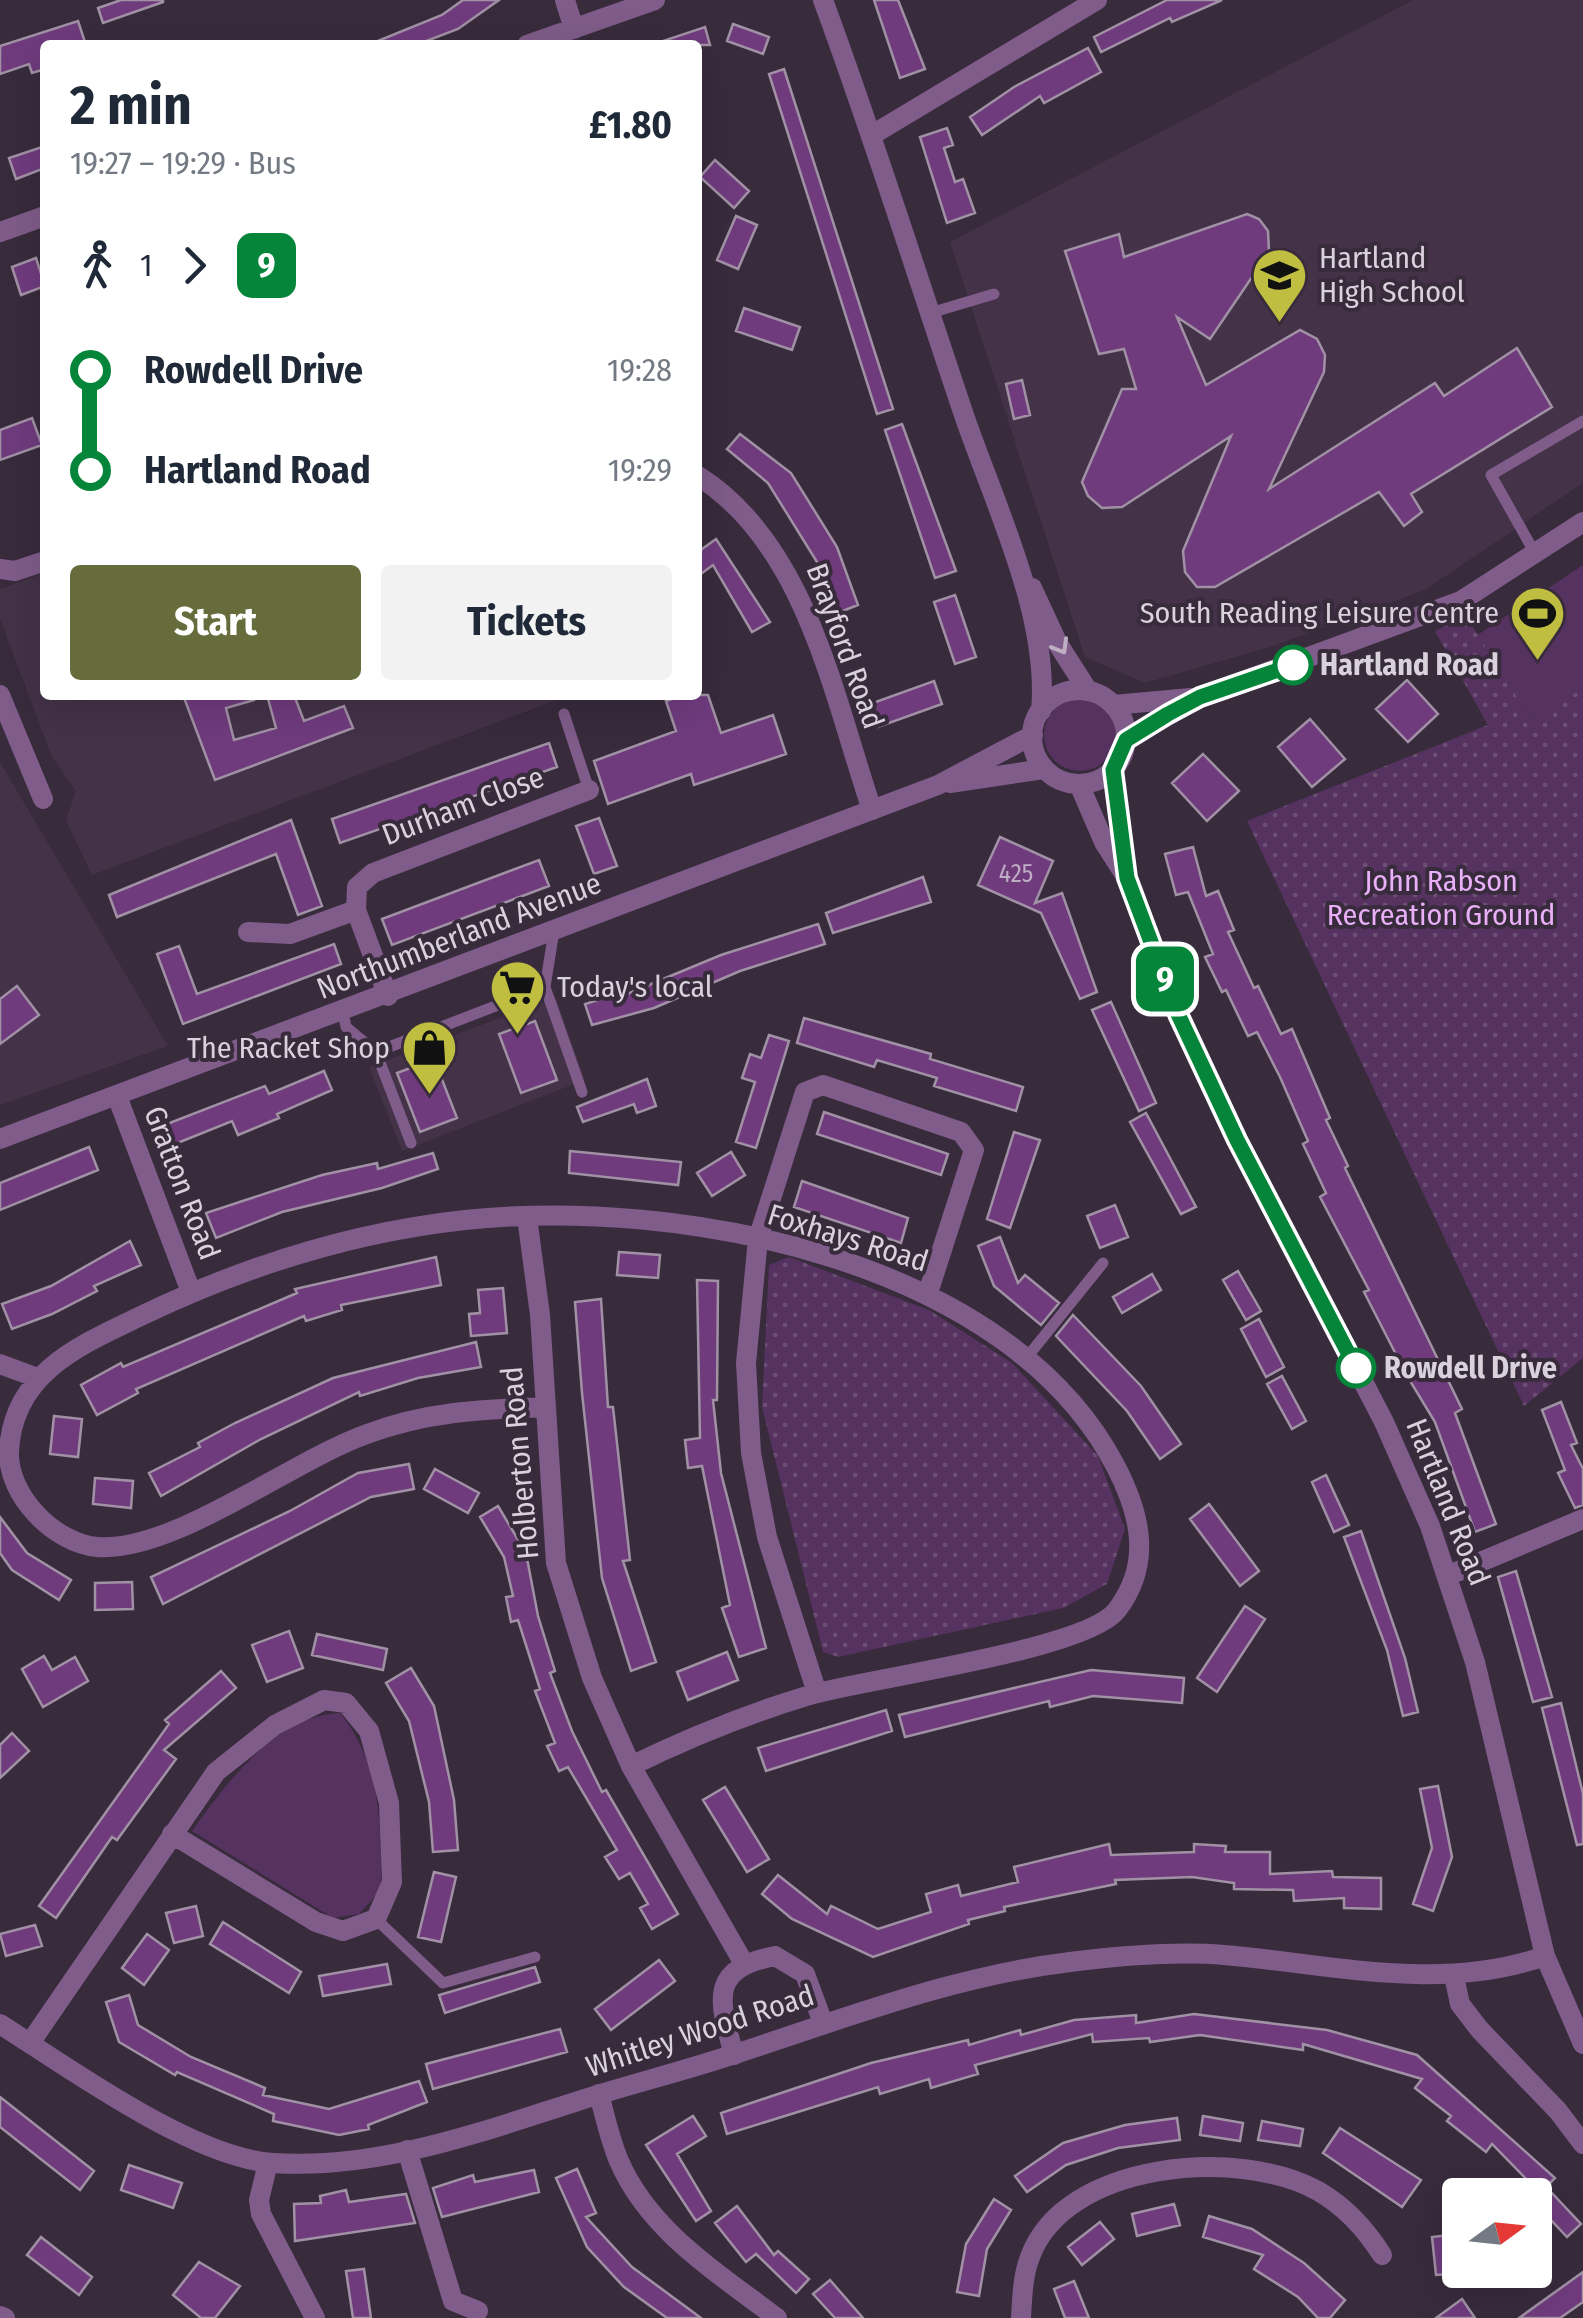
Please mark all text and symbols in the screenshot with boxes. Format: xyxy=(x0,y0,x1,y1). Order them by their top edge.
text: 2 min xyxy=(70,73,192,139)
text: £1.80 xyxy=(589,102,672,148)
text: 19:27 – 19:29 · Bus xyxy=(70,144,296,182)
icon: walk xyxy=(70,238,125,293)
icon: forward xyxy=(167,238,222,293)
place label: Hartland High School xyxy=(1319,240,1465,310)
text: 9 xyxy=(257,244,276,286)
school or university icon: Hartland High School xyxy=(1250,245,1310,324)
text: 1 xyxy=(140,246,152,284)
text: Rowdell Drive xyxy=(144,347,363,393)
text: 19:28 xyxy=(607,351,672,389)
text: Hartland Road xyxy=(144,447,371,493)
text: 19:29 xyxy=(608,451,672,489)
street label: Brayford Road xyxy=(798,558,892,734)
button: Start xyxy=(70,565,361,680)
button: Tickets xyxy=(381,565,672,680)
sports icon: South Reading Leisure Centre xyxy=(1508,583,1568,662)
place label: South Reading Leisure Centre xyxy=(1140,595,1499,631)
one-way arrow xyxy=(1048,636,1068,654)
marker: Hartland Road xyxy=(1274,646,1312,684)
place label: Hartland Road xyxy=(1320,647,1499,683)
street label: Durham Close xyxy=(377,759,549,853)
house number: 425 xyxy=(999,859,1033,889)
park label: John Rabson Recreation Ground xyxy=(1327,863,1555,933)
street label: Northumberland Avenue xyxy=(312,865,606,1007)
line badge: 9 xyxy=(1132,946,1198,1012)
supermarket icon: Today's local xyxy=(488,957,548,1036)
text: 9 xyxy=(1156,958,1174,1000)
place label: Today's local xyxy=(557,969,713,1005)
shop icon: The Racket Shop xyxy=(399,1018,459,1097)
place label: The Racket Shop xyxy=(187,1030,390,1066)
street label: Gratton Road xyxy=(136,1101,228,1265)
street label: Foxhays Road xyxy=(763,1197,933,1279)
marker: Rowdell Drive xyxy=(1337,1349,1375,1387)
place label: Rowdell Drive xyxy=(1384,1350,1557,1386)
street label: Holberton Road xyxy=(494,1365,546,1561)
street label: Hartland Road xyxy=(1398,1413,1498,1591)
street label: Whitley Wood Road xyxy=(582,1977,818,2085)
north arrow xyxy=(1442,2178,1552,2288)
map controls xyxy=(1442,2178,1552,2288)

